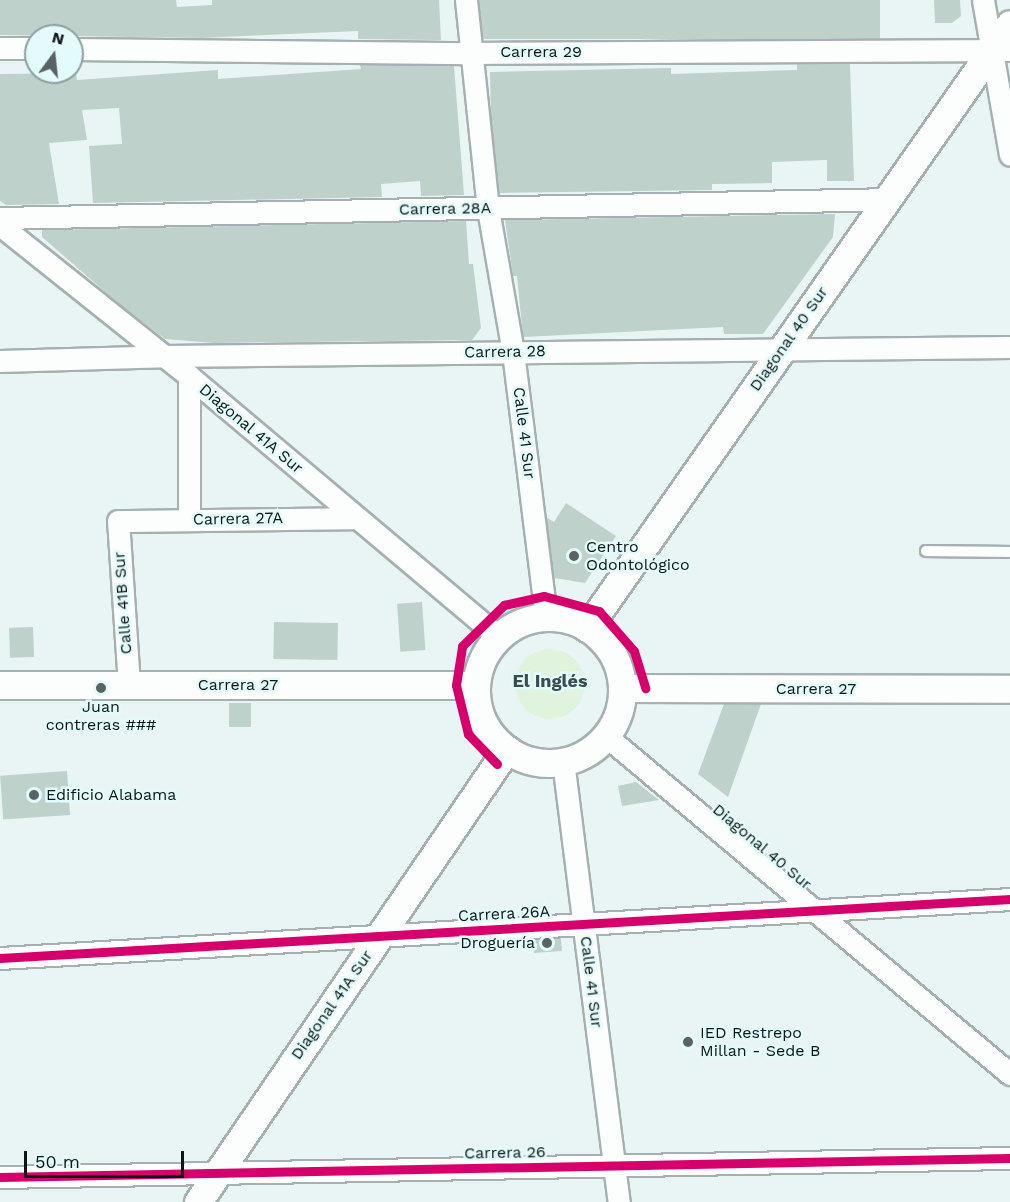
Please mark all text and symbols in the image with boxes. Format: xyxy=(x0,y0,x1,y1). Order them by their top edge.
north arrow xyxy=(24,24,84,84)
text: N xyxy=(50,27,66,49)
street label: Carrera 29 xyxy=(500,42,582,62)
street label: Carrera 28A xyxy=(399,199,491,219)
street label: Diagonal 40 Sur xyxy=(746,283,832,395)
street label: Carrera 28 xyxy=(464,342,546,362)
street label: Diagonal 41A Sur xyxy=(195,380,307,478)
street label: Calle 41 Sur xyxy=(509,386,539,480)
street label: Carrera 27A xyxy=(193,509,283,529)
place label: Centro Odontológico xyxy=(586,537,690,575)
marker: Centro Odontológico xyxy=(567,549,581,563)
street label: Calle 41B Sur xyxy=(110,551,136,655)
district label: El Inglés xyxy=(512,670,588,692)
street label: Carrera 27 xyxy=(198,675,278,695)
street label: Carrera 27 xyxy=(776,679,856,699)
marker: Juan contreras ### xyxy=(94,681,108,695)
place label: Juan contreras ### xyxy=(46,697,156,735)
place label: Edificio Alabama xyxy=(46,785,177,805)
marker: Edificio Alabama xyxy=(27,788,41,802)
street label: Diagonal 40 Sur xyxy=(708,800,816,894)
street label: Carrera 26A xyxy=(457,902,551,926)
place label: Droguería xyxy=(460,933,535,953)
street label: Calle 41 Sur xyxy=(576,935,606,1029)
marker: Droguería xyxy=(540,936,554,950)
street label: Diagonal 41A Sur xyxy=(287,946,377,1064)
place label: IED Restrepo Millan - Sede B xyxy=(700,1023,820,1061)
marker: IED Restrepo Millan - Sede B xyxy=(681,1035,695,1049)
scale bar xyxy=(27,1139,188,1177)
street label: Carrera 26 xyxy=(464,1143,546,1163)
text: 50 m xyxy=(35,1151,80,1172)

